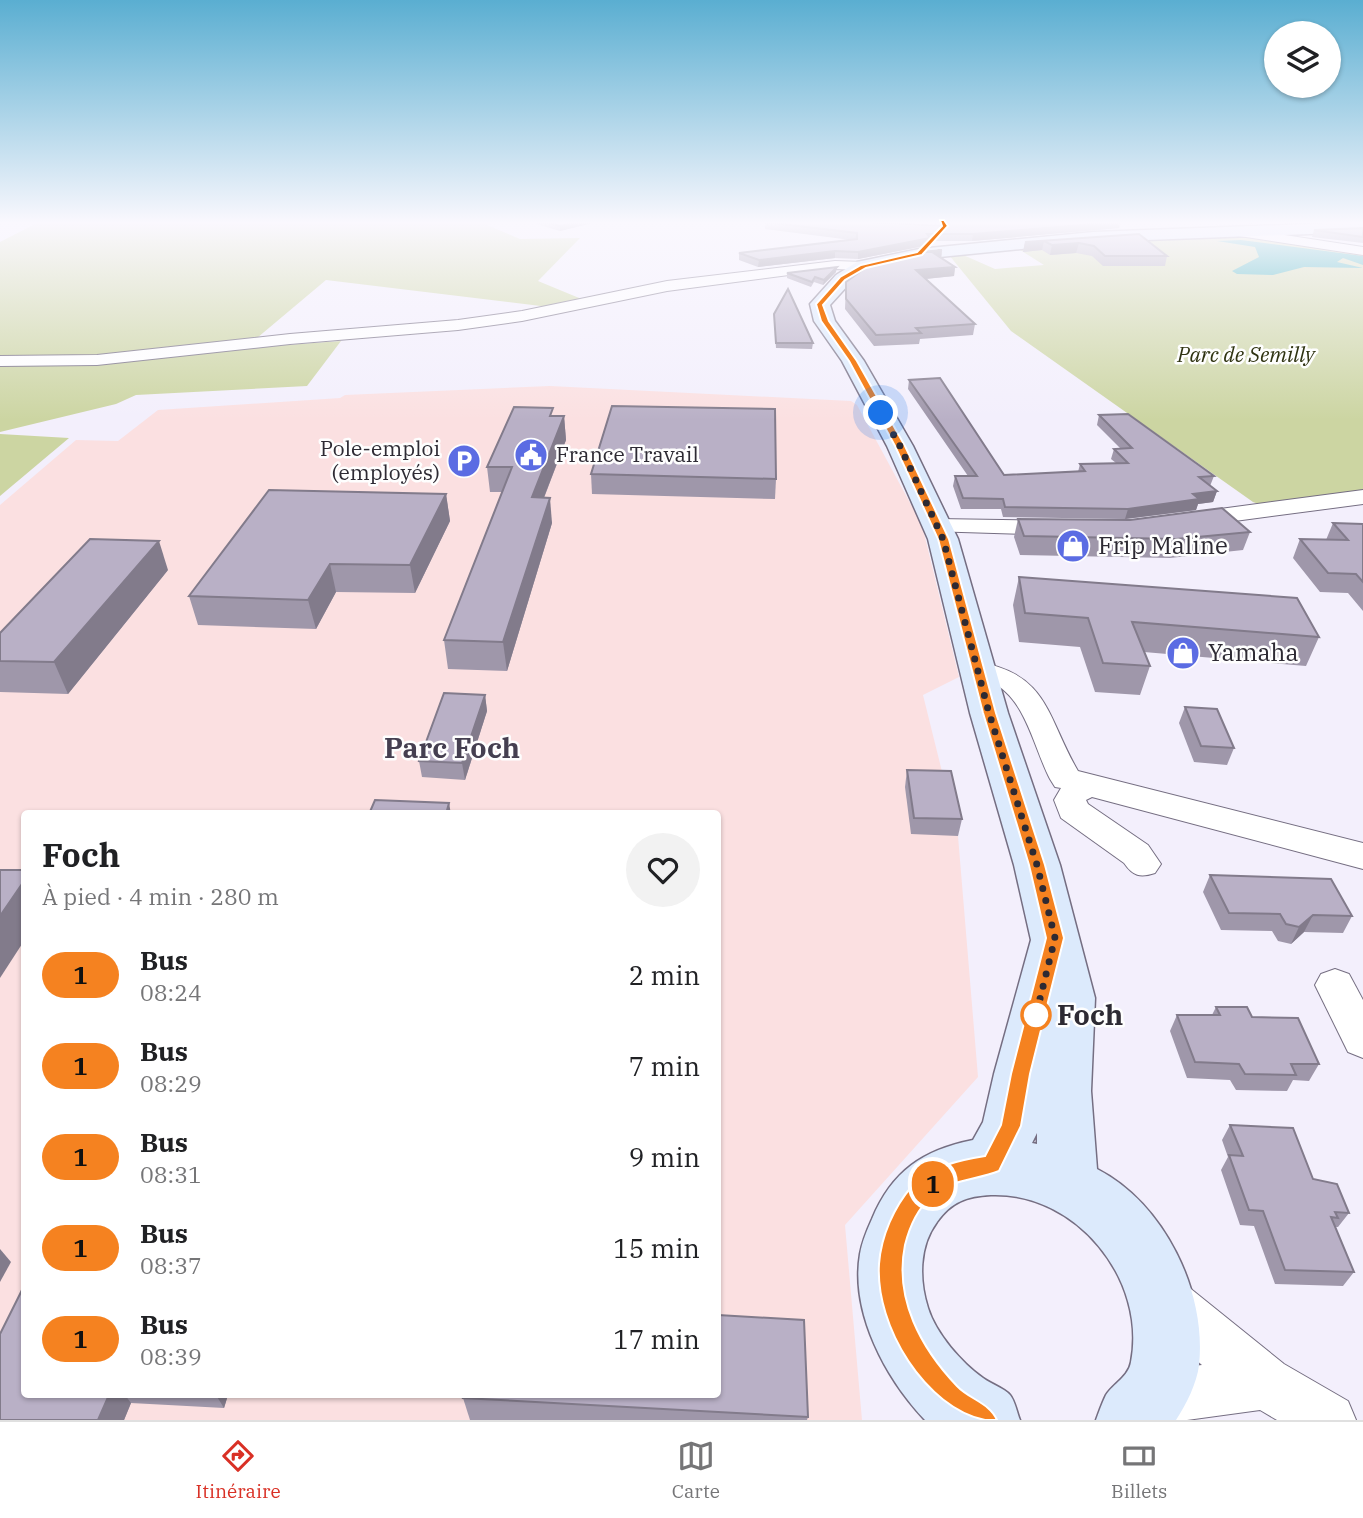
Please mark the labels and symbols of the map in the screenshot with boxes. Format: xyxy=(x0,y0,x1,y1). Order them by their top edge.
park label: Parc de Semilly xyxy=(1176,340,1317,368)
your location xyxy=(863,395,898,430)
place label: Pole-emploi (employés) xyxy=(320,434,440,486)
public building icon: France Travail xyxy=(512,436,550,474)
place label: France Travail xyxy=(556,440,699,468)
parking icon: Pole-emploi (employés) xyxy=(445,442,483,480)
shop icon: Frip Maline xyxy=(1054,527,1092,565)
place label: Frip Maline xyxy=(1098,529,1228,561)
shop icon: Yamaha xyxy=(1164,634,1202,672)
place label: Yamaha xyxy=(1208,636,1299,668)
district label: Parc Foch xyxy=(384,729,520,766)
place label: Foch xyxy=(1057,996,1123,1033)
marker: Foch xyxy=(1021,1000,1051,1030)
line badge: 1 xyxy=(910,1161,956,1207)

